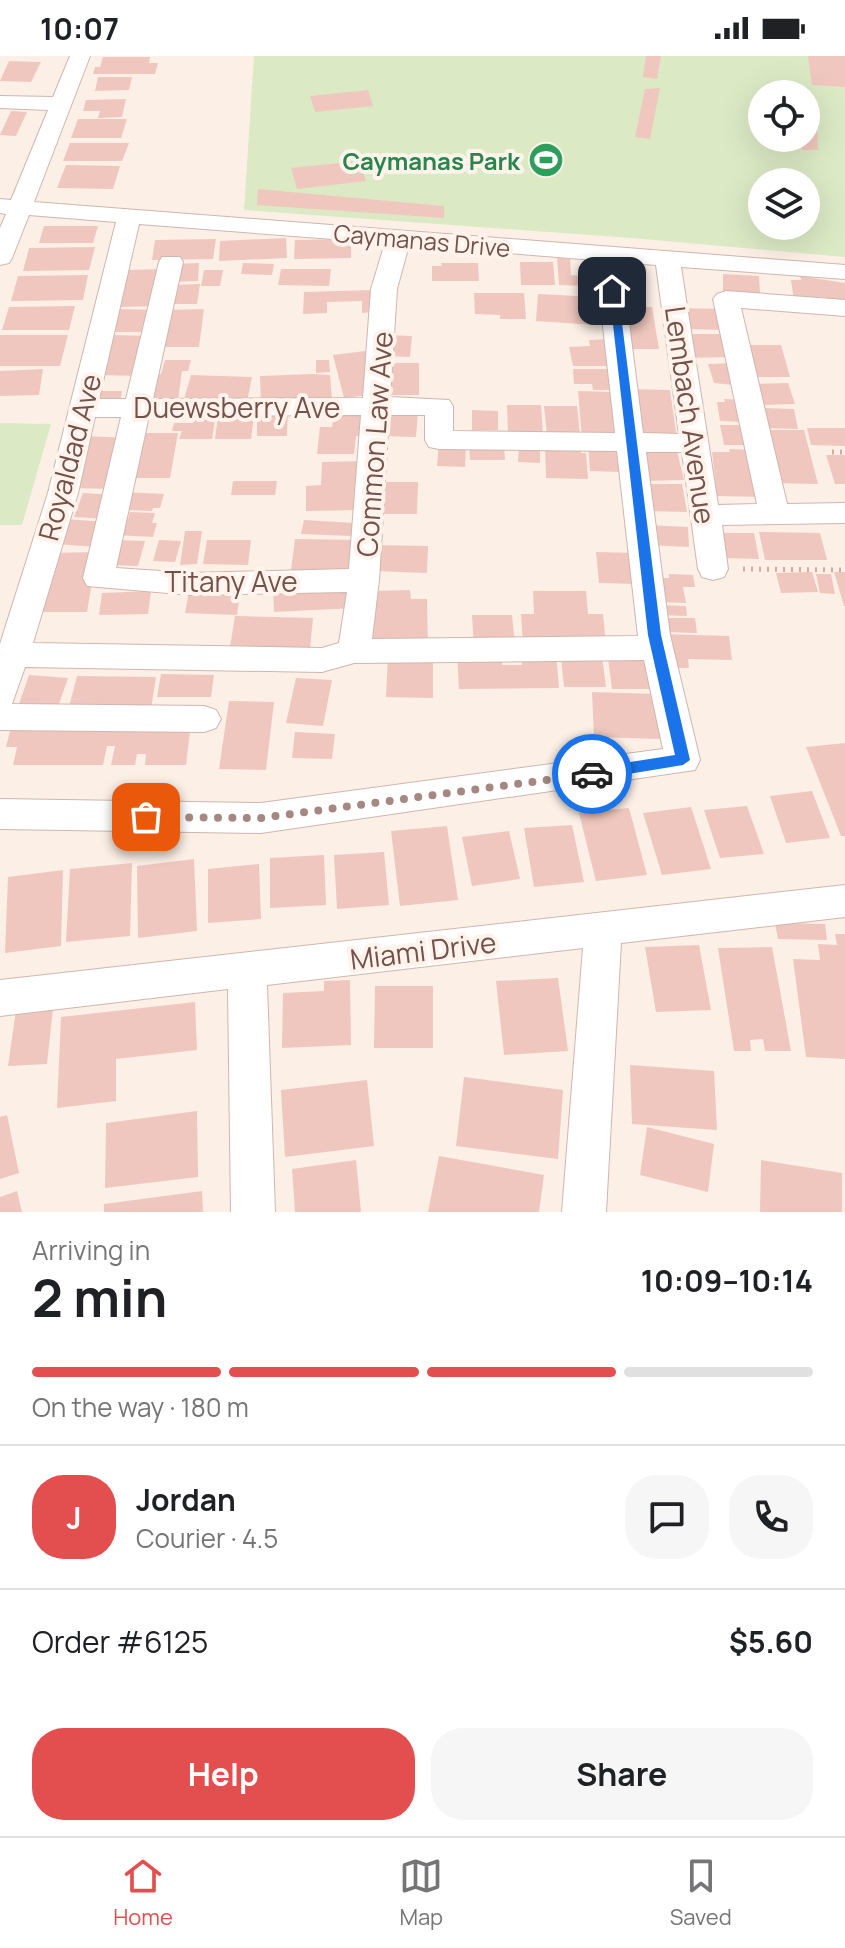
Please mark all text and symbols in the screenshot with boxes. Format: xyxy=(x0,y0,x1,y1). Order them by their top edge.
text: 10:07 xyxy=(40,8,119,49)
map controls xyxy=(748,80,820,240)
button: locate xyxy=(748,80,820,152)
sports icon: Caymanas Park xyxy=(527,141,565,179)
place label: Caymanas Park xyxy=(342,144,521,177)
button: layers xyxy=(748,168,820,240)
street label: Caymanas Drive xyxy=(332,216,512,264)
pin xyxy=(578,257,646,325)
icon: home xyxy=(590,269,634,313)
street label: Lembach Avenue xyxy=(657,304,725,526)
street label: Common Law Ave xyxy=(347,330,401,558)
street label: Royaldad Ave xyxy=(29,370,109,544)
street label: Duewsberry Ave xyxy=(134,388,340,426)
street label: Titany Ave xyxy=(164,562,298,600)
courier xyxy=(552,734,632,814)
icon: car xyxy=(570,752,614,796)
pin xyxy=(112,783,180,851)
icon: bag xyxy=(124,795,168,839)
street label: Miami Drive xyxy=(348,922,498,978)
text: Arriving in xyxy=(32,1232,150,1268)
text: 10:09–10:14 xyxy=(641,1260,813,1301)
text: 2 min xyxy=(32,1262,167,1333)
text: On the way · 180 m xyxy=(32,1389,249,1425)
button: chat xyxy=(625,1475,709,1559)
button: phone xyxy=(729,1475,813,1559)
text: Jordan xyxy=(136,1479,236,1520)
text: J xyxy=(66,1497,82,1538)
text: Courier · 4.5 xyxy=(136,1520,278,1556)
text: Order #6125 xyxy=(32,1621,208,1662)
text: $5.60 xyxy=(729,1621,813,1662)
button: Help xyxy=(32,1728,415,1820)
button: Share xyxy=(431,1728,813,1820)
tab: Home xyxy=(113,1854,173,1932)
tab: Map xyxy=(399,1854,443,1932)
tab: Saved xyxy=(670,1854,732,1932)

